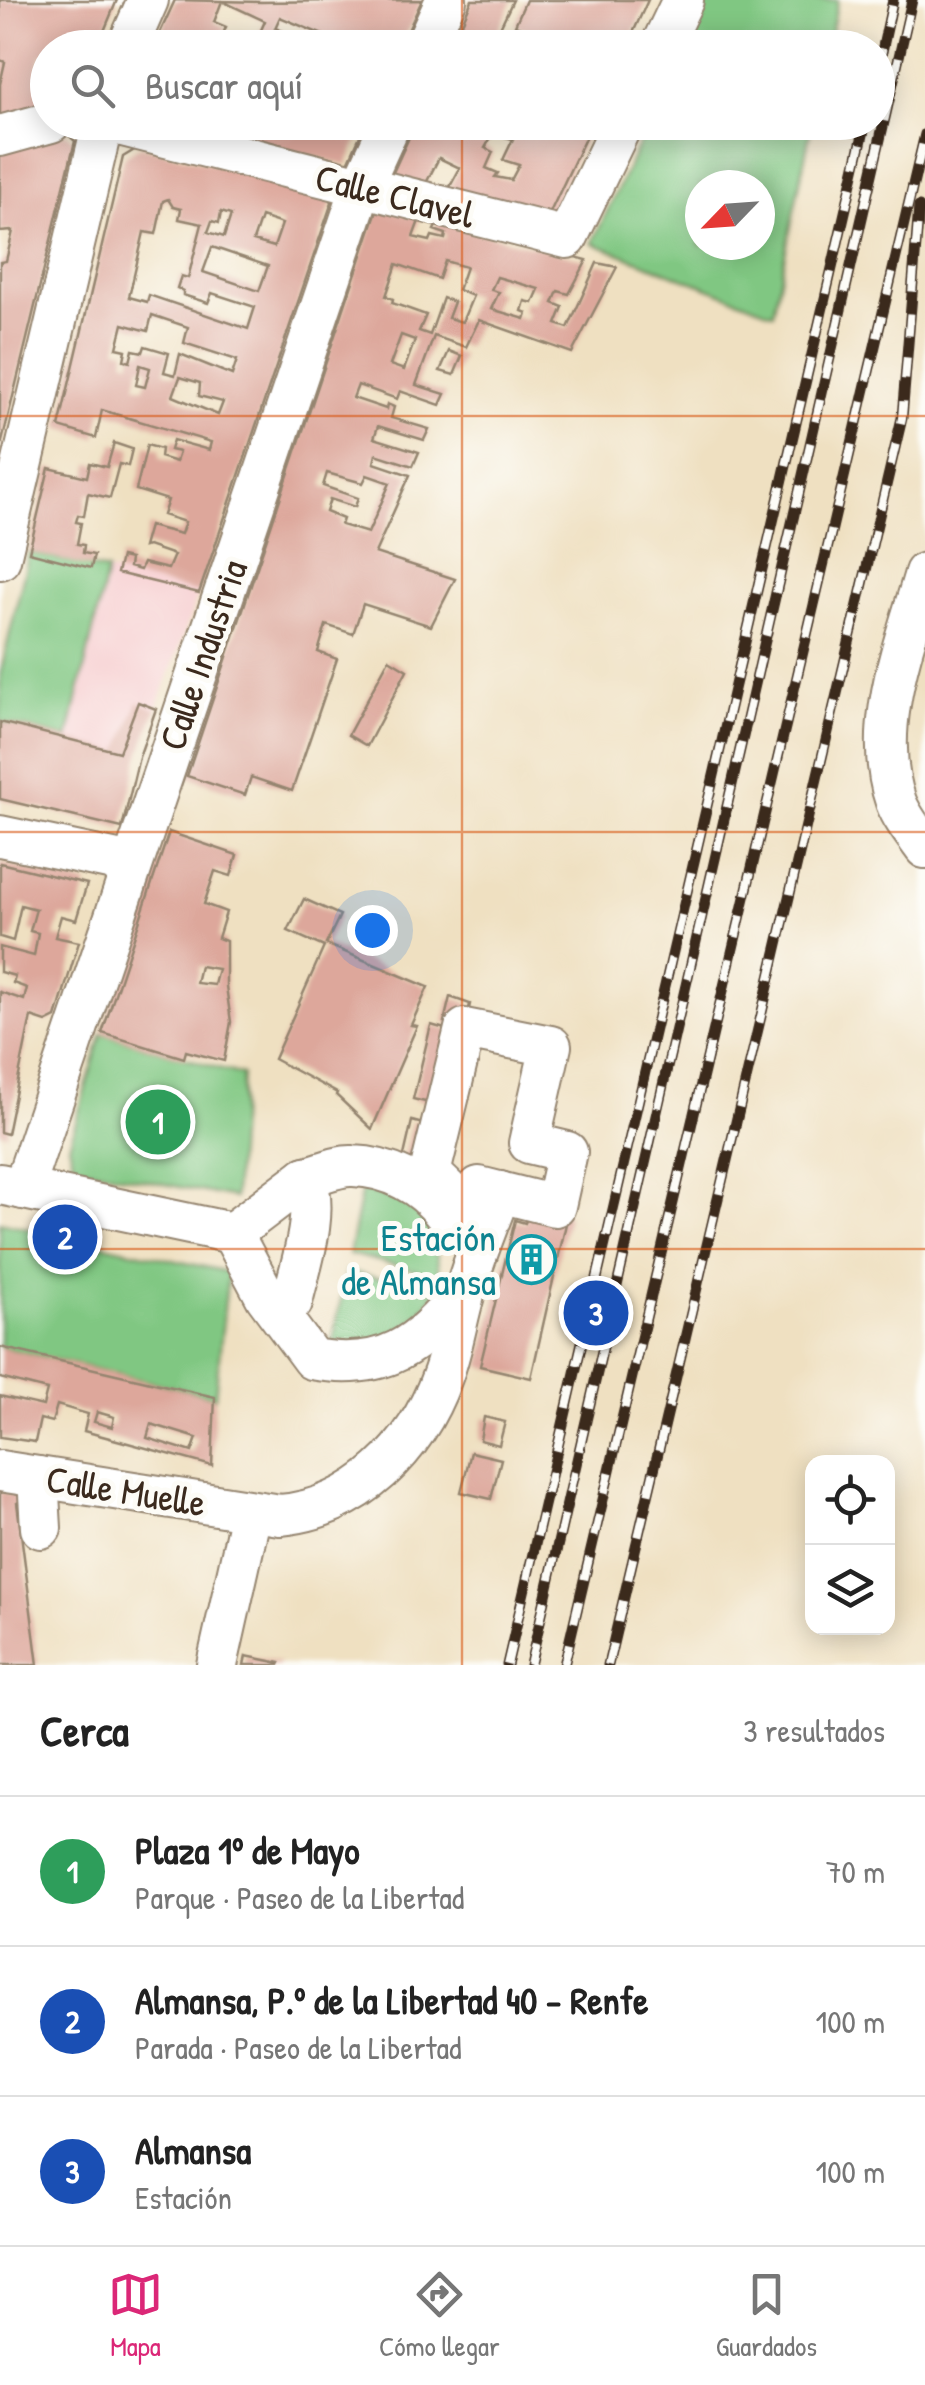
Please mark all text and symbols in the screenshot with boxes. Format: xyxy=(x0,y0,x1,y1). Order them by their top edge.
search box xyxy=(30,30,895,140)
icon: search xyxy=(65,58,120,113)
text: Buscar aquí xyxy=(145,59,303,111)
street label: Calle Clavel xyxy=(310,150,481,240)
north arrow xyxy=(685,170,775,260)
street label: Calle Industria xyxy=(145,553,259,757)
your location xyxy=(347,905,398,956)
pin: 1 xyxy=(126,1084,190,1160)
pin: 2 xyxy=(32,1200,98,1274)
place label: Estación de Almansa xyxy=(341,1211,496,1307)
building icon: Estación de Almansa xyxy=(505,1234,557,1286)
pin: 3 xyxy=(564,1276,628,1350)
street label: Calle Muelle xyxy=(43,1452,209,1528)
map controls xyxy=(805,1455,895,1635)
button: locate xyxy=(805,1455,895,1545)
button: layers xyxy=(805,1545,895,1635)
text: Cerca xyxy=(40,1702,129,1759)
text: 3 resultados xyxy=(743,1709,885,1752)
text: Plaza 1º de Mayo xyxy=(135,1824,360,1876)
text: 1 xyxy=(67,1850,78,1893)
text: 70 m xyxy=(826,1850,885,1893)
text: Parque · Paseo de la Libertad xyxy=(135,1876,464,1919)
text: Almansa, P.º de la Libertad 40 - Renfe xyxy=(135,1974,648,2026)
text: 2 xyxy=(65,2000,80,2043)
text: 100 m xyxy=(816,2000,885,2043)
text: Parada · Paseo de la Libertad xyxy=(135,2026,462,2069)
text: Almansa xyxy=(135,2124,251,2176)
text: 3 xyxy=(65,2150,80,2193)
text: 100 m xyxy=(816,2150,885,2193)
text: Estación xyxy=(135,2176,232,2219)
tab: Mapa xyxy=(108,2267,163,2365)
tab: Cómo llegar xyxy=(379,2267,500,2365)
tab: Guardados xyxy=(716,2267,817,2365)

